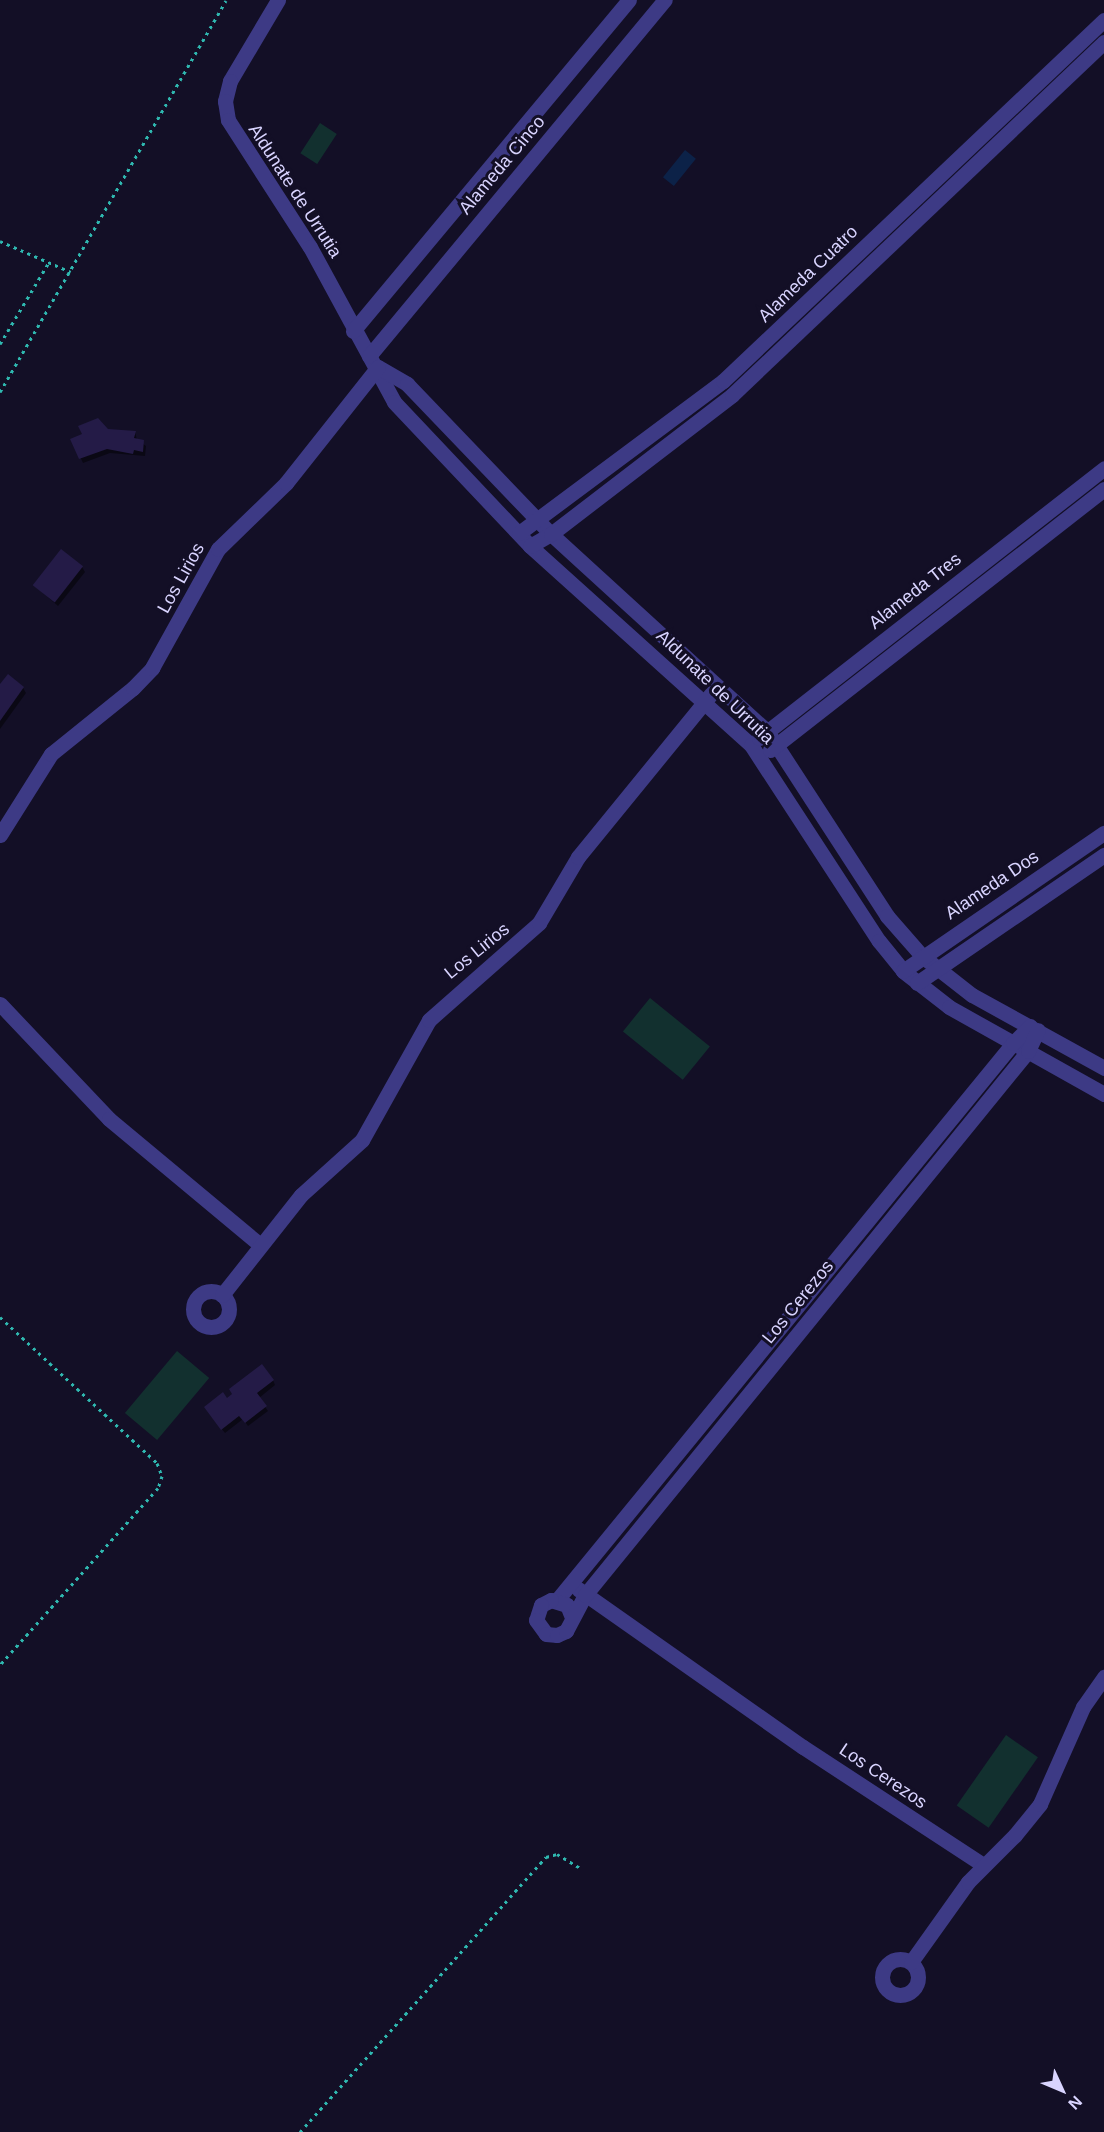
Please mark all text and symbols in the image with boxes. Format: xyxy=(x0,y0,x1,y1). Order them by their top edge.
street label: Alameda Cinco xyxy=(454,111,550,219)
street label: Aldunate de Urrutia xyxy=(244,120,346,262)
street label: Alameda Cuatro xyxy=(754,221,862,327)
street label: Los Lirios xyxy=(153,539,209,617)
street label: Alameda Tres xyxy=(864,548,966,634)
street label: Aldunate de Urrutia xyxy=(652,625,778,749)
street label: Alameda Dos xyxy=(941,846,1043,924)
street label: Los Lirios xyxy=(440,918,514,984)
street label: Los Cerezos xyxy=(758,1256,838,1348)
street label: Los Cerezos xyxy=(835,1739,931,1813)
north arrow xyxy=(1032,2060,1092,2120)
text: N xyxy=(1065,2093,1085,2113)

